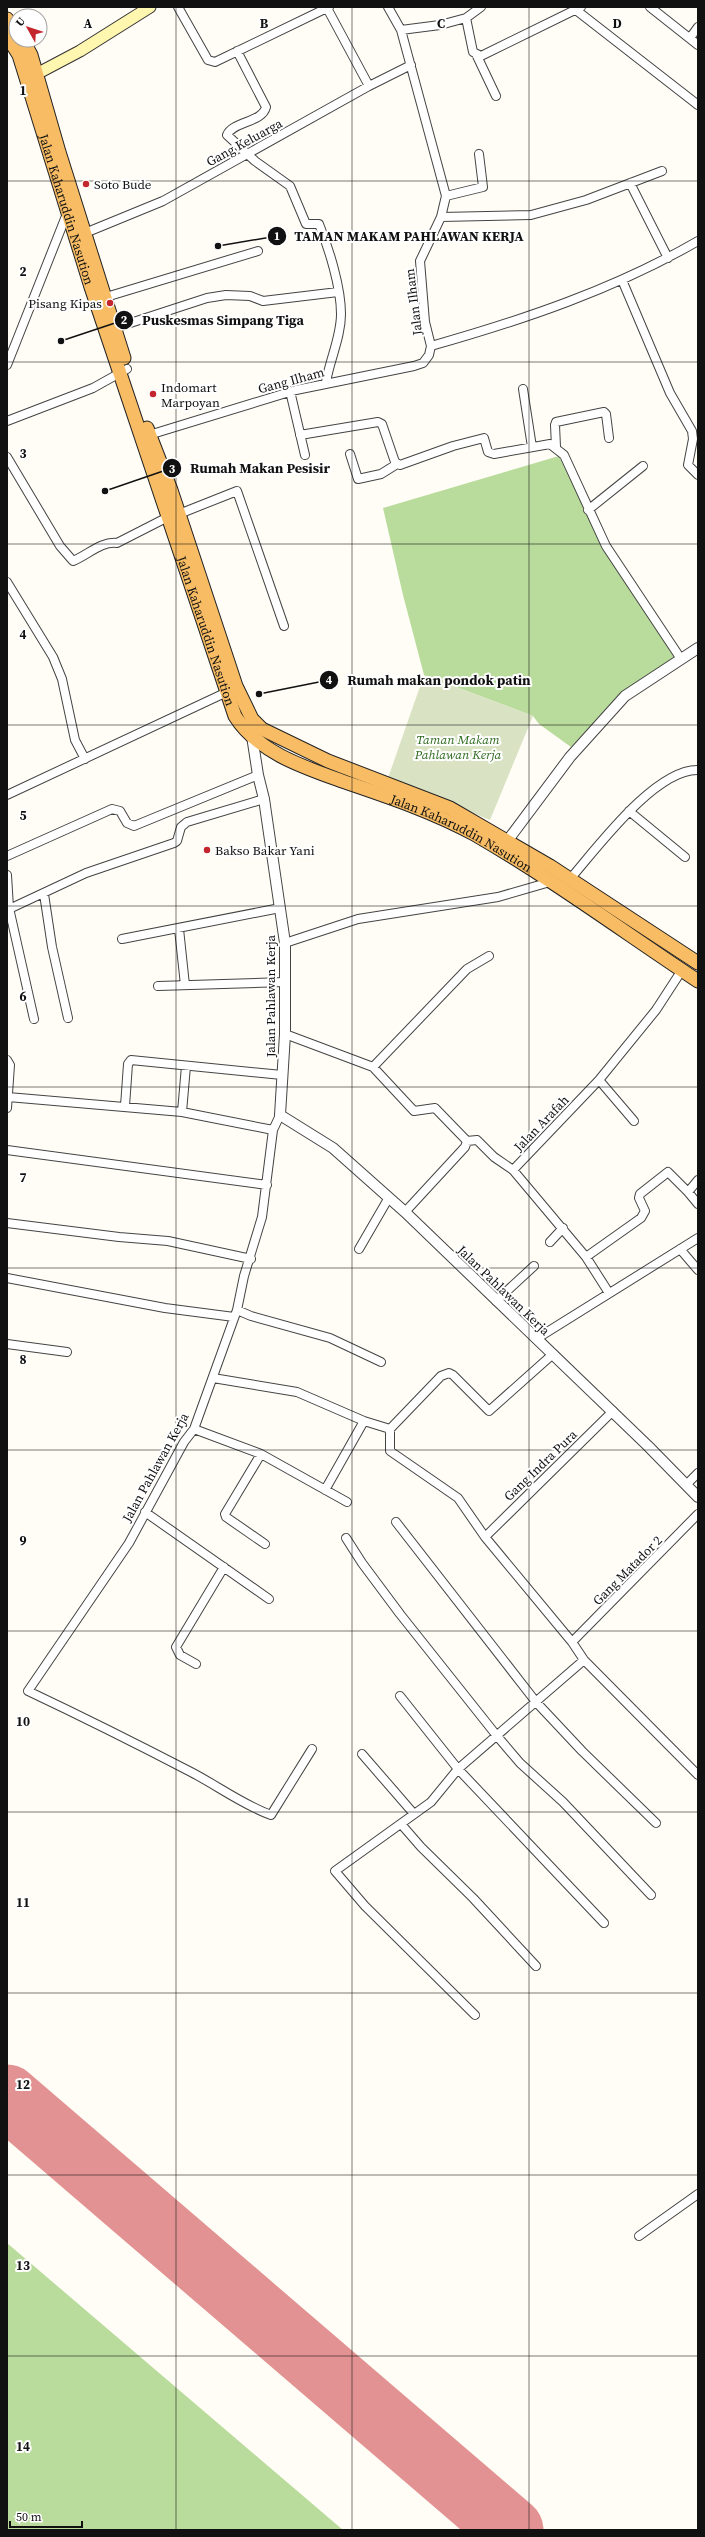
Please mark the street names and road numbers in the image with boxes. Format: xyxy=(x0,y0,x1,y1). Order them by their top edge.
street label: Gang Keluarga xyxy=(203,114,286,170)
street label: Jalan Kaharuddin Nasution xyxy=(35,131,98,287)
street label: Jalan Ilham xyxy=(401,267,426,337)
street label: Gang Ilham xyxy=(256,363,326,397)
street label: Jalan Kaharuddin Nasution xyxy=(173,553,239,708)
street label: Jalan Kaharuddin Nasution xyxy=(387,790,535,876)
street label: Jalan Pahlawan Kerja xyxy=(262,934,279,1058)
street label: Jalan Arafah xyxy=(510,1091,573,1156)
street label: Jalan Pahlawan Kerja xyxy=(453,1241,554,1339)
street label: Jalan Pahlawan Kerja xyxy=(118,1409,193,1526)
street label: Gang Indra Pura xyxy=(500,1426,581,1505)
street label: Gang Matador 2 xyxy=(589,1532,666,1609)

